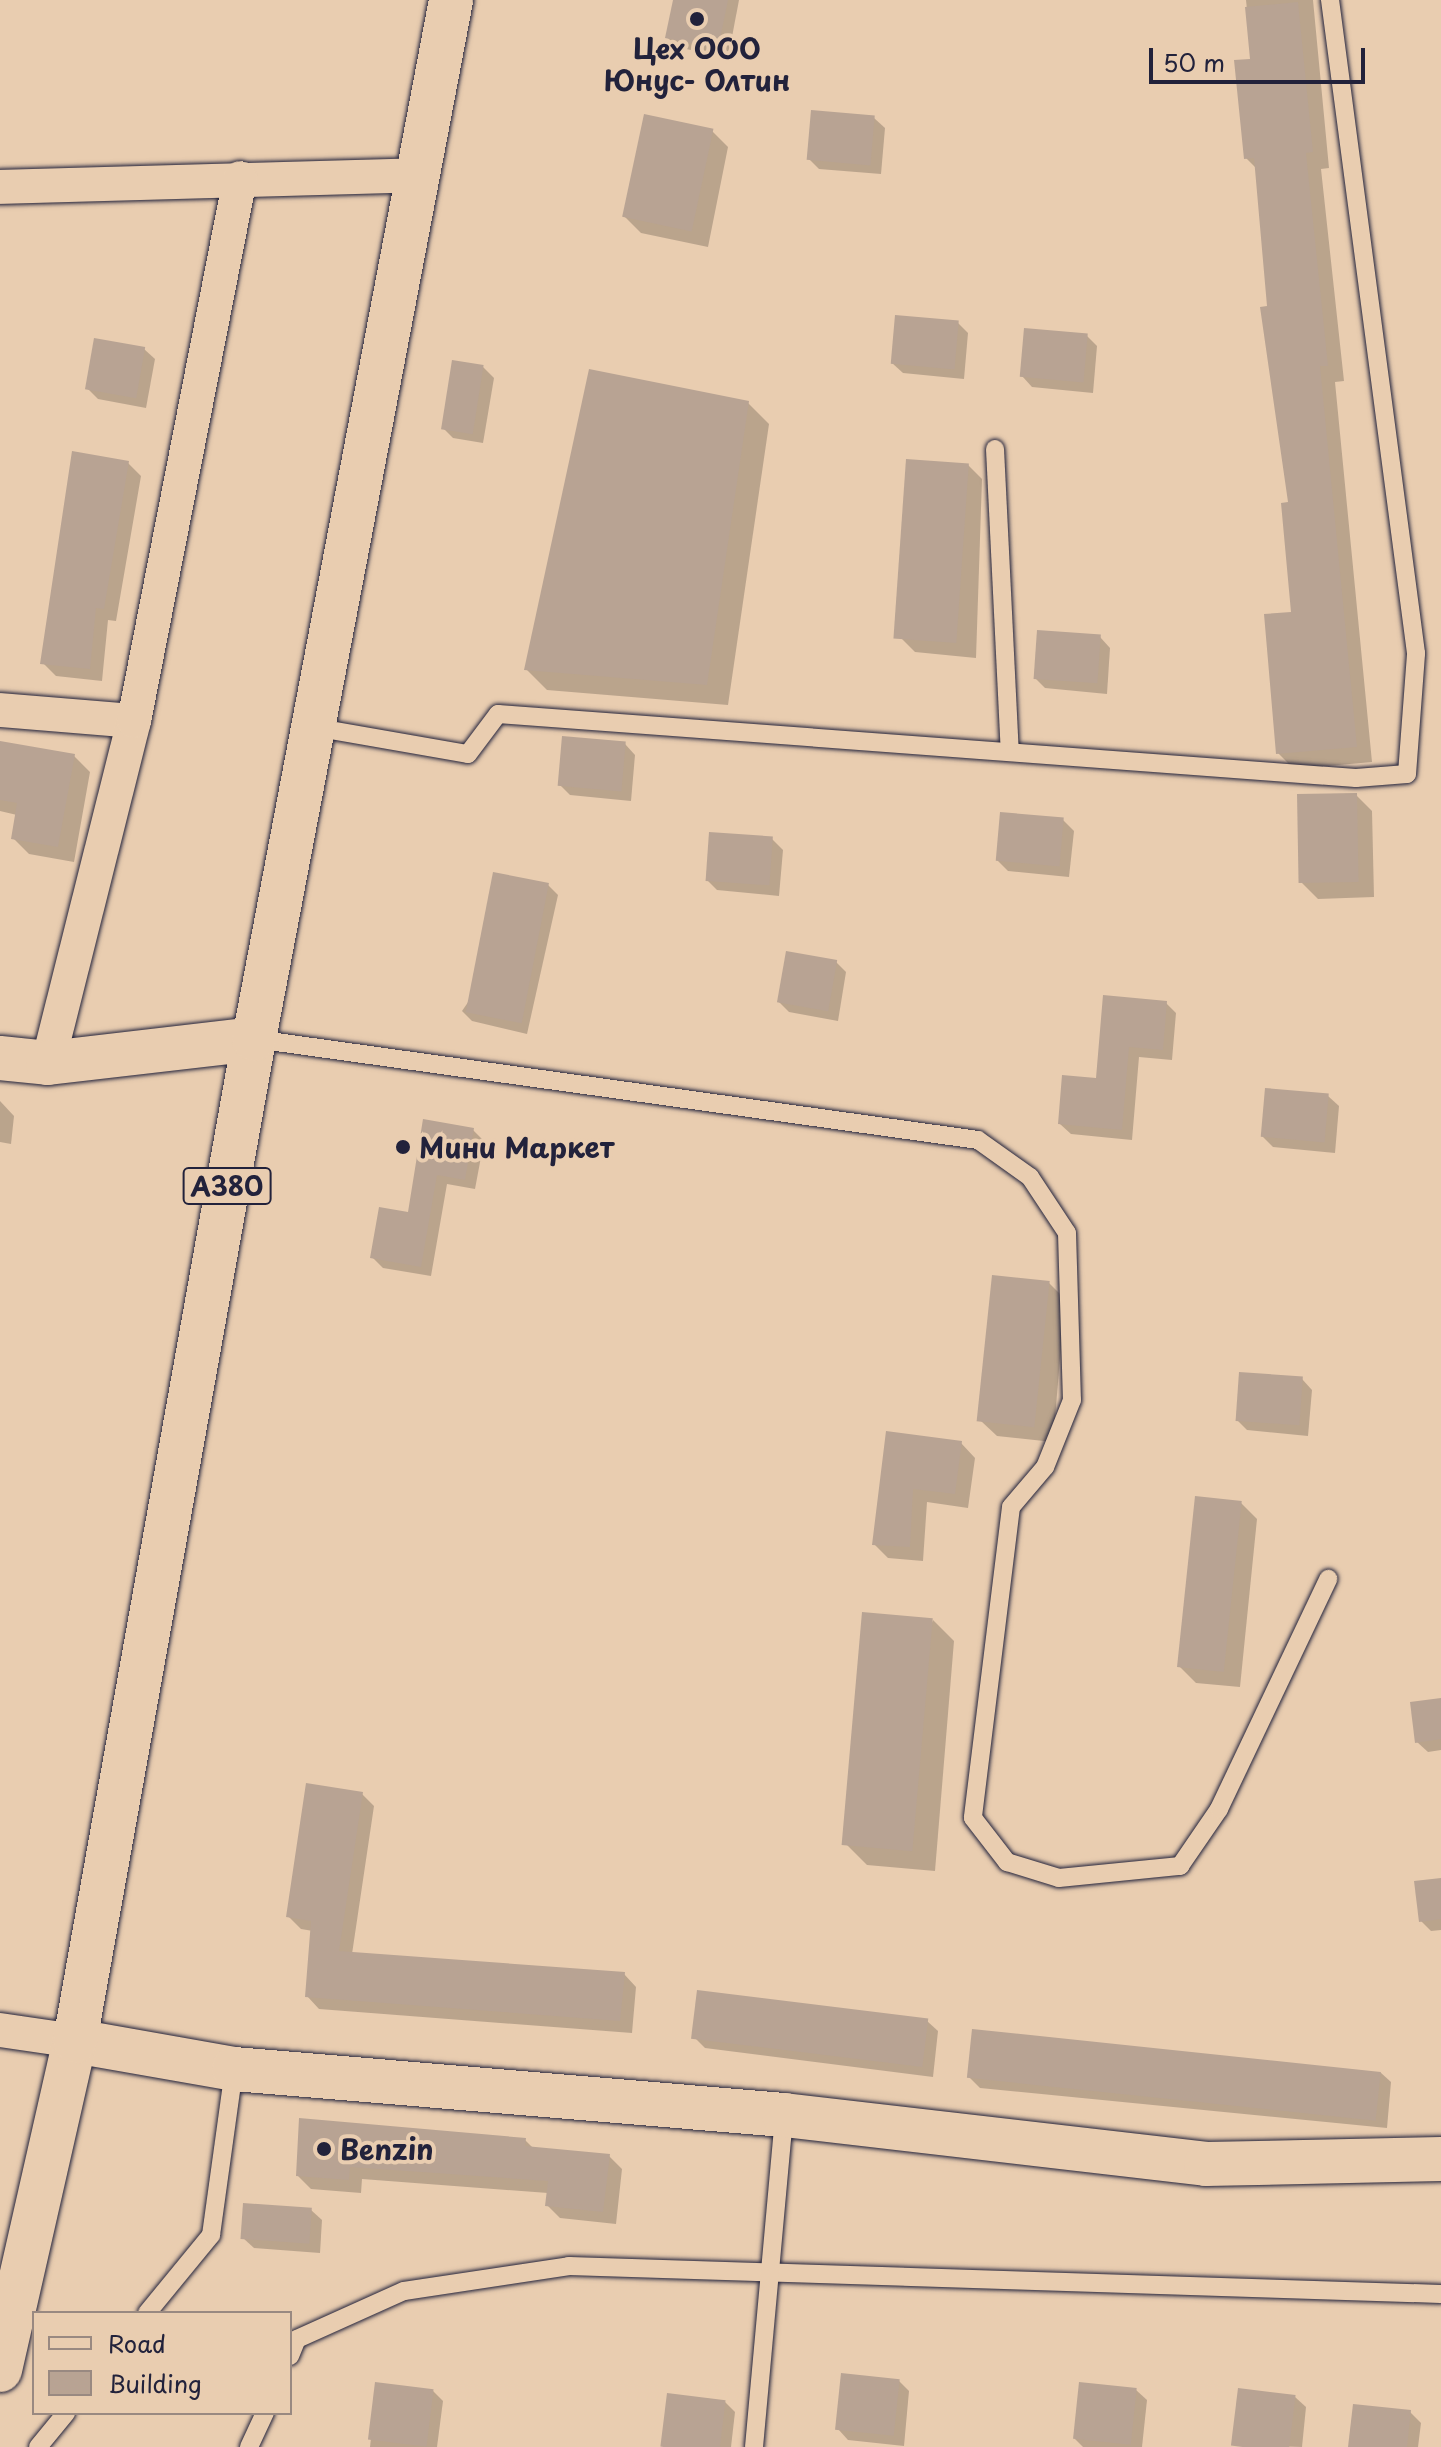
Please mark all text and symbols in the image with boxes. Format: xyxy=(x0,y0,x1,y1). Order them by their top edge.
marker: Цех ООО Юнус- Олтин xyxy=(688,10,706,28)
place label: Цех ООО Юнус- Олтин xyxy=(603,31,791,97)
scale bar xyxy=(1153,32,1369,82)
text: 50 m xyxy=(1163,44,1225,80)
place label: Мини Маркет xyxy=(419,1130,616,1164)
marker: Мини Маркет xyxy=(394,1138,412,1156)
road number: A380 xyxy=(181,1164,273,1208)
place label: Benzin xyxy=(340,2132,434,2166)
marker: Benzin xyxy=(315,2140,333,2158)
legend xyxy=(32,2311,292,2415)
text: Road xyxy=(108,2325,166,2361)
text: Building xyxy=(108,2365,202,2401)

